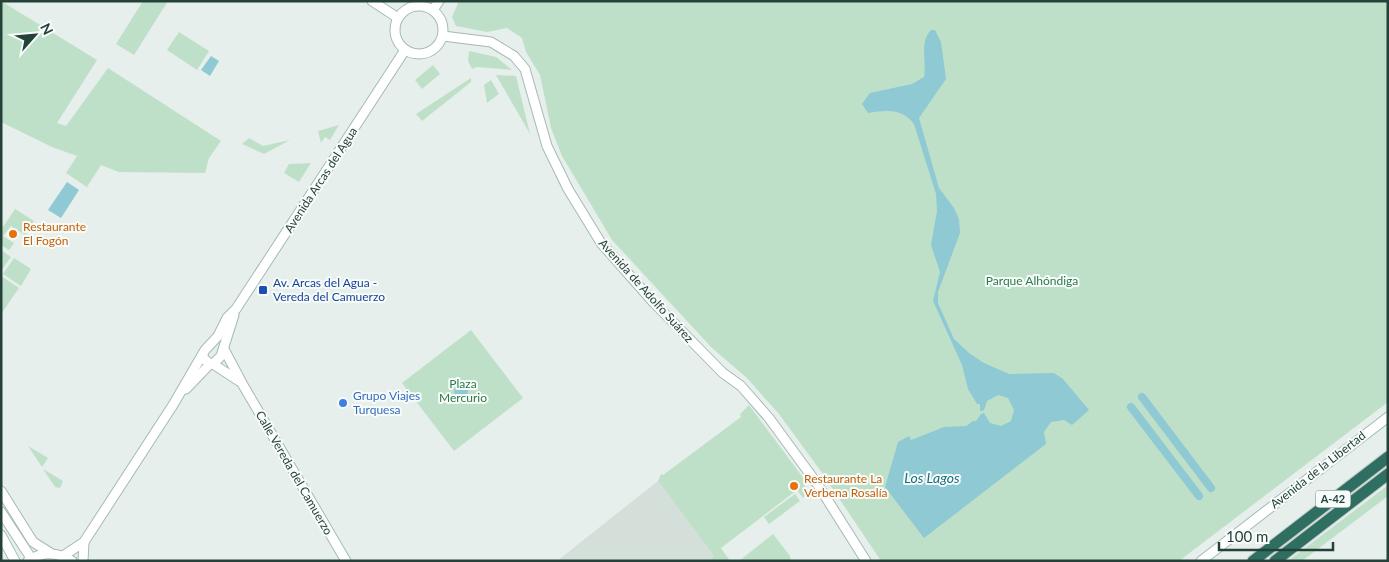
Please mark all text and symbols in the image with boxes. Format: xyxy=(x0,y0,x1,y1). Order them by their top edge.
north arrow xyxy=(10,10,60,60)
text: N xyxy=(37,20,57,38)
street label: Avenida Arcas del Agua xyxy=(281,124,360,235)
place label: Restaurante El Fogón xyxy=(23,219,86,248)
marker: Restaurante El Fogón xyxy=(7,228,19,240)
street label: Avenida de Adolfo Suárez xyxy=(596,236,697,346)
park label: Parque Alhóndiga xyxy=(986,273,1078,288)
place label: Av. Arcas del Agua - Vereda del Camuerzo xyxy=(273,275,385,304)
marker: Av. Arcas del Agua - Vereda del Camuerzo xyxy=(257,284,269,296)
park label: Plaza Mercurio xyxy=(439,376,487,405)
place label: Grupo Viajes Turquesa xyxy=(353,388,420,417)
marker: Grupo Viajes Turquesa xyxy=(337,397,349,409)
street label: Calle Vereda del Camuerzo xyxy=(253,408,336,538)
street label: Avenida de la Libertad xyxy=(1267,428,1368,511)
water label: Los Lagos xyxy=(904,469,960,486)
place label: Restaurante La Verbena Rosalía xyxy=(804,471,888,500)
marker: Restaurante La Verbena Rosalía xyxy=(788,480,800,492)
road number: A-42 xyxy=(1316,490,1350,508)
scale bar xyxy=(1219,520,1333,552)
text: 100 m xyxy=(1226,527,1268,545)

